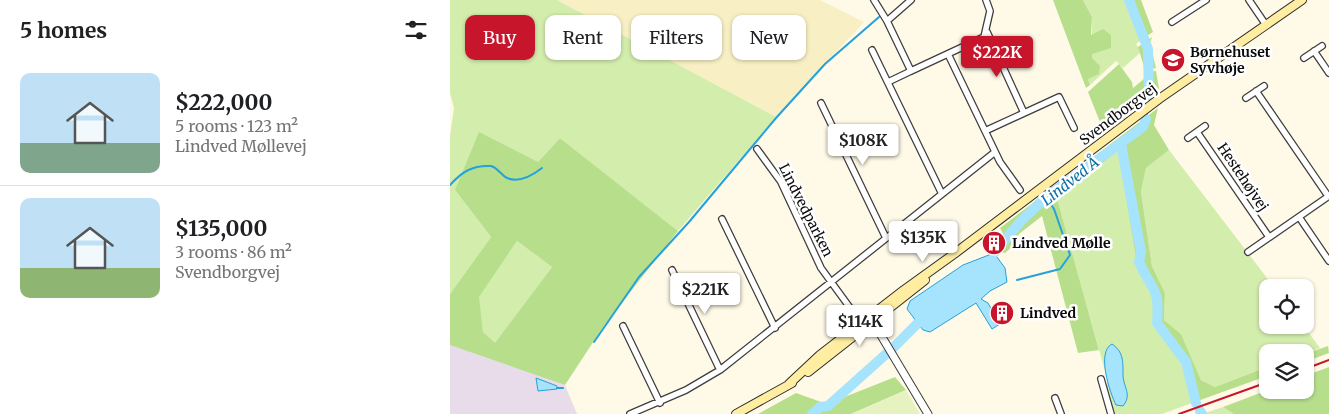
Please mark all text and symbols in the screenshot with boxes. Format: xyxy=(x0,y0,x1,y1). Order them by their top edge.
chip: Buy xyxy=(465,15,535,60)
chip: Rent xyxy=(545,15,621,60)
chip: Filters xyxy=(631,15,722,60)
chip: New xyxy=(732,15,806,60)
icon: filters xyxy=(402,16,430,44)
text: 5 homes xyxy=(20,17,107,44)
pin: $222K xyxy=(962,36,1032,78)
text: $222K xyxy=(972,42,1022,62)
place label: Børnehuset Syvhøje xyxy=(1190,43,1271,77)
school or university icon: Børnehuset Syvhøje xyxy=(1160,47,1186,73)
street label: Svendborgvej xyxy=(1076,79,1160,149)
text: $222,000 xyxy=(175,89,272,116)
icon: home xyxy=(60,93,120,153)
text: 5 rooms · 123 m² xyxy=(175,116,298,136)
pin: $108K xyxy=(828,124,898,166)
text: $108K xyxy=(839,130,887,150)
text: Lindved Møllevej xyxy=(175,136,307,156)
street label: Hestehøjvej xyxy=(1214,139,1272,215)
water label: Lindved Å xyxy=(1036,151,1103,209)
street label: Lindvedparken xyxy=(775,161,837,259)
text: $135,000 xyxy=(175,215,267,242)
icon: home xyxy=(60,218,120,278)
pin: $135K xyxy=(888,220,958,263)
text: $135K xyxy=(900,227,946,247)
building icon: Lindved Mølle xyxy=(981,230,1007,256)
place label: Lindved Mølle xyxy=(1012,234,1111,252)
text: 3 rooms · 86 m² xyxy=(175,242,292,262)
text: Svendborgvej xyxy=(175,262,280,282)
pin: $221K xyxy=(670,272,740,315)
text: $221K xyxy=(681,279,729,299)
map controls xyxy=(1259,279,1314,399)
button: locate xyxy=(1259,279,1314,334)
building icon: Lindved xyxy=(989,300,1015,326)
pin: $114K xyxy=(825,304,895,347)
place label: Lindved xyxy=(1020,304,1076,322)
text: $114K xyxy=(837,311,883,331)
button: layers xyxy=(1259,344,1314,399)

